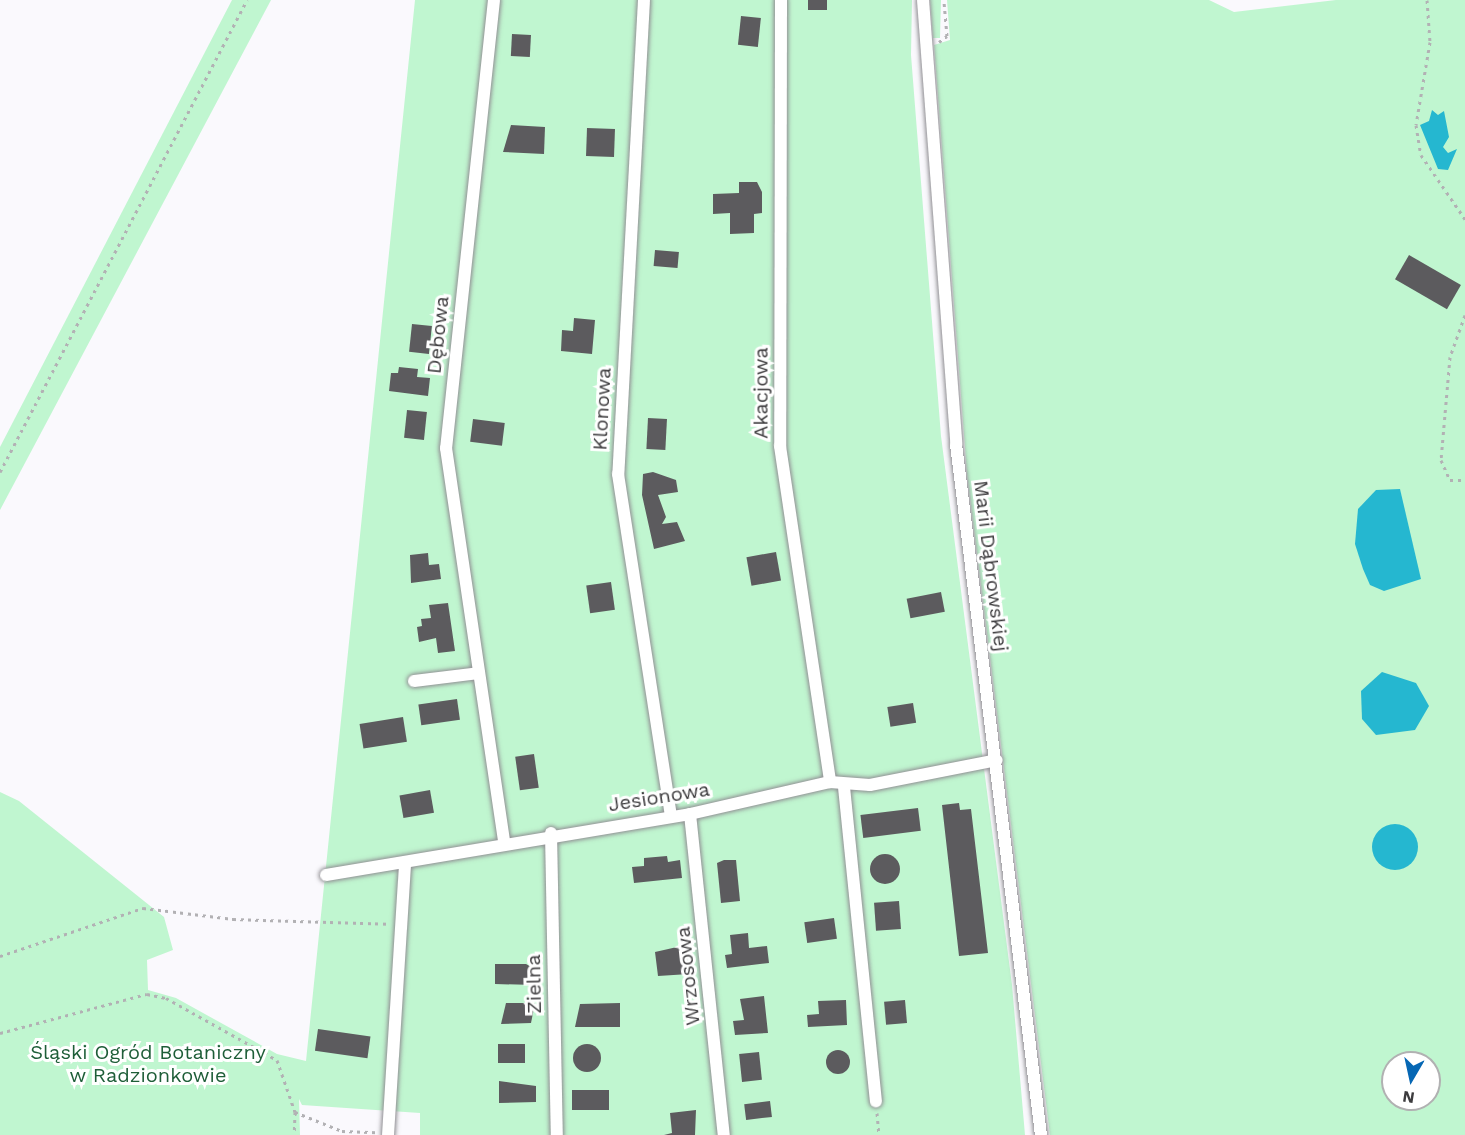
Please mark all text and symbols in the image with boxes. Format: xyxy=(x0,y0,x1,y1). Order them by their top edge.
street label: Dębowa xyxy=(422,295,454,375)
street label: Akacjowa xyxy=(749,347,773,439)
street label: Klonowa xyxy=(588,367,616,451)
street label: Marii Dąbrowskiej xyxy=(969,479,1013,653)
street label: Jesionowa xyxy=(607,777,711,817)
street label: Wrzosowa xyxy=(671,925,705,1027)
street label: Zielna xyxy=(521,954,547,1014)
park label: Śląski Ogród Botaniczny w Radzionkowie xyxy=(30,1040,266,1087)
north arrow xyxy=(1381,1051,1441,1111)
text: N xyxy=(1401,1087,1416,1108)

